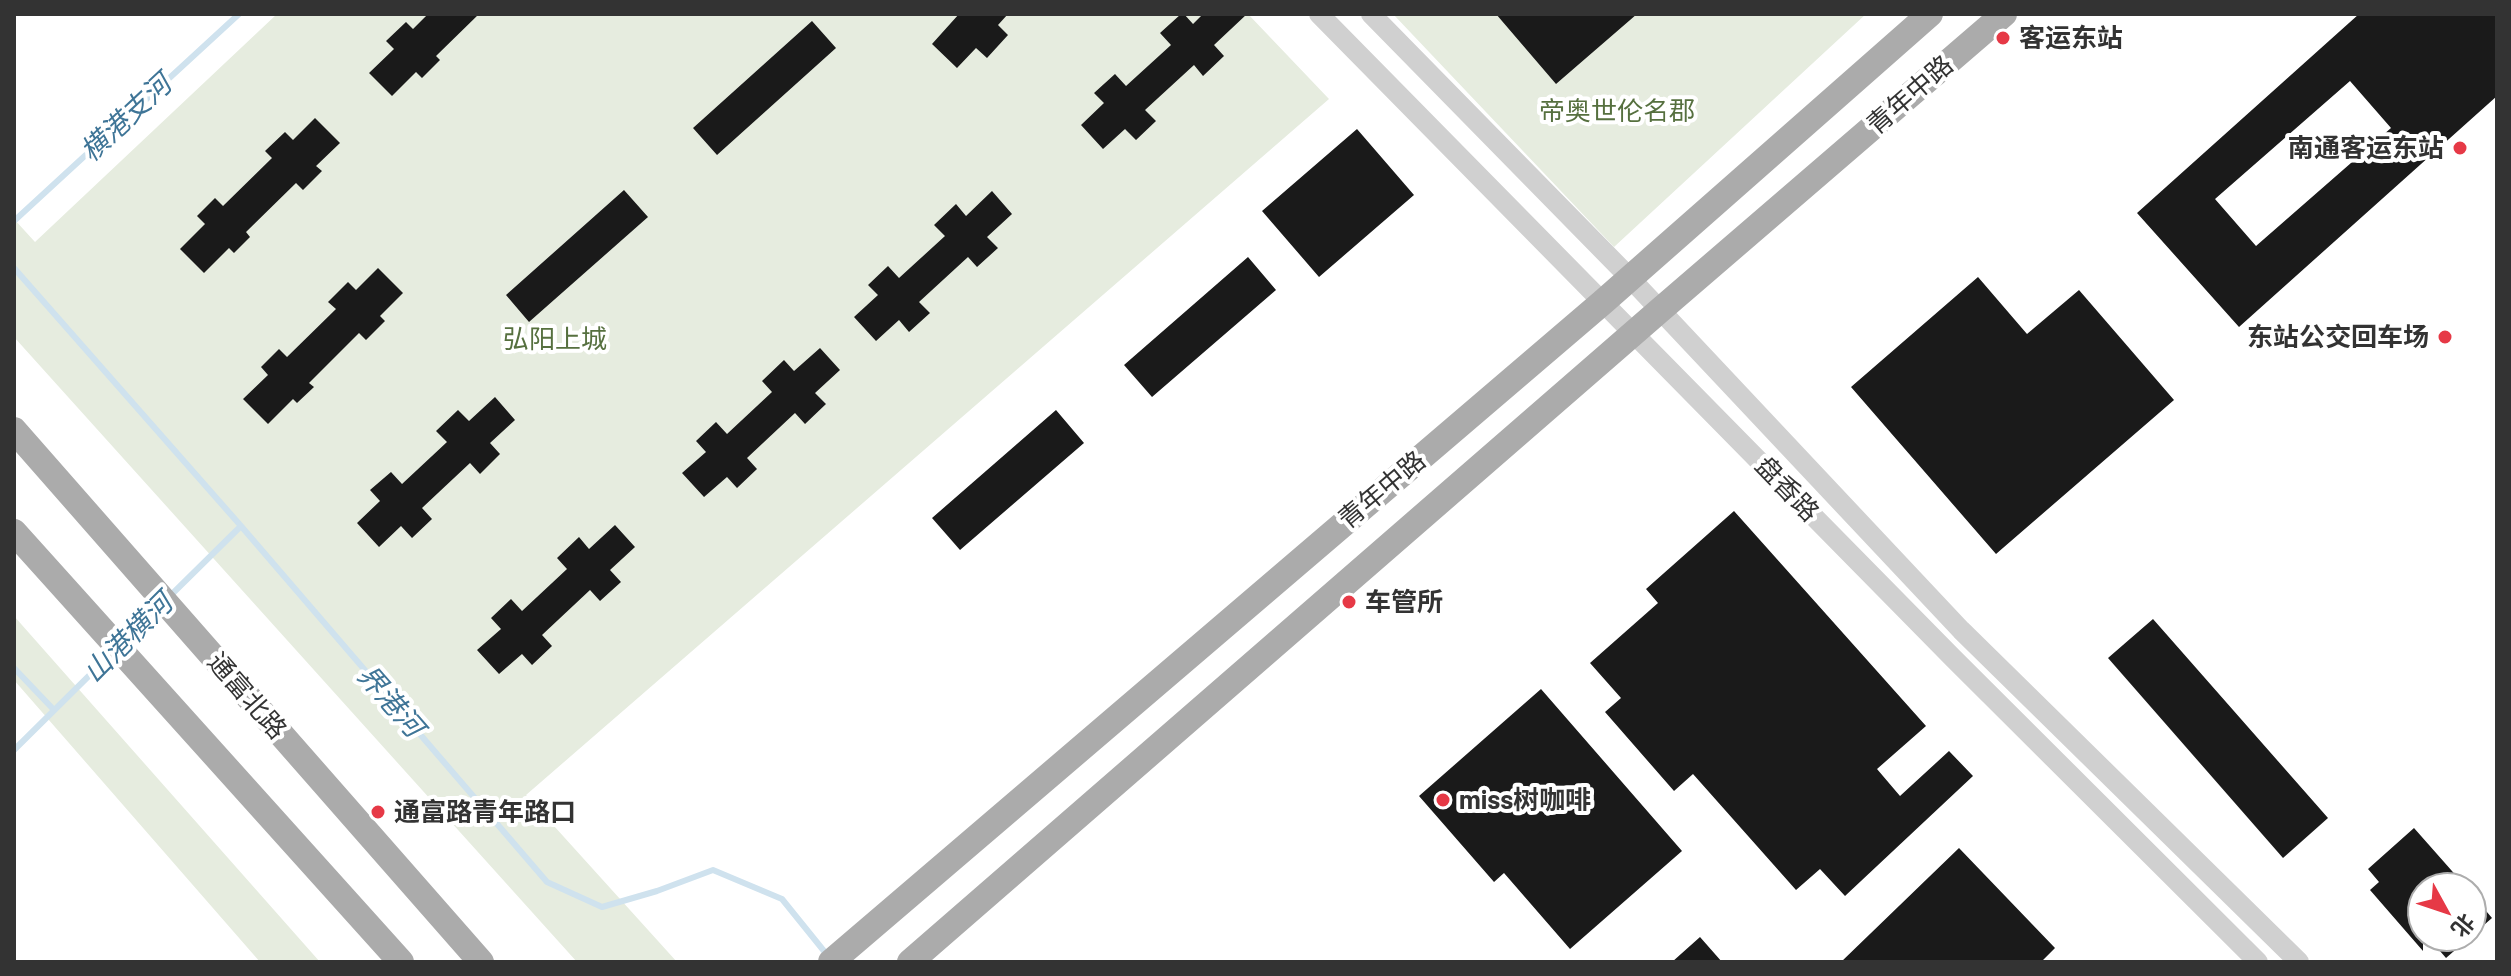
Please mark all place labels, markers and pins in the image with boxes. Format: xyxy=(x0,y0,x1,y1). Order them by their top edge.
place label: 客运东站 xyxy=(2019,22,2123,54)
marker: 客运东站 xyxy=(1994,29,2012,47)
place label: 南通客运东站 xyxy=(2288,132,2444,164)
marker: 南通客运东站 xyxy=(2451,139,2469,157)
place label: 东站公交回车场 xyxy=(2247,321,2429,353)
marker: 东站公交回车场 xyxy=(2436,328,2454,346)
place label: 车管所 xyxy=(1365,586,1443,618)
marker: 车管所 xyxy=(1340,593,1358,611)
place label: miss树咖啡 xyxy=(1459,784,1591,816)
marker: miss树咖啡 xyxy=(1434,791,1452,809)
place label: 通富路青年路口 xyxy=(394,796,576,828)
marker: 通富路青年路口 xyxy=(369,803,387,821)

